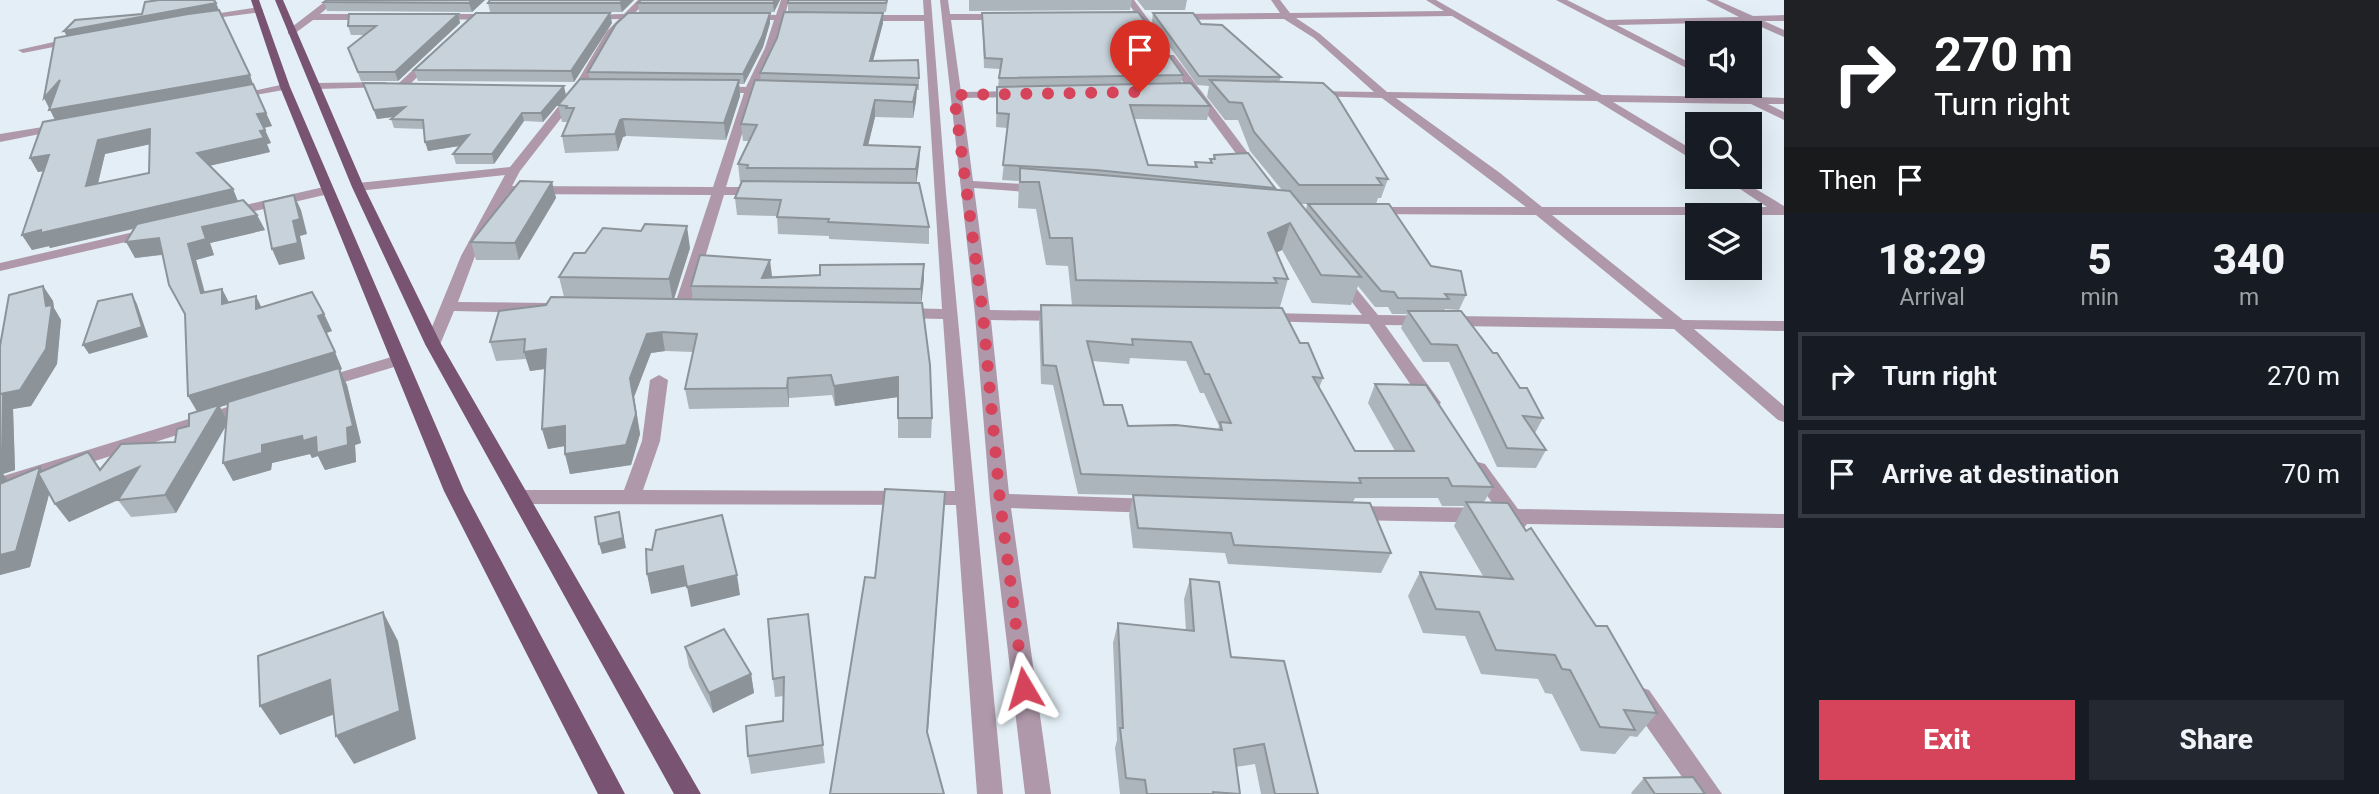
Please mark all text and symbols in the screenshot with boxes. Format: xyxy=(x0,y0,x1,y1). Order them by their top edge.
pin xyxy=(1110,20,1170,92)
map controls xyxy=(1685,21,1762,280)
button: sound xyxy=(1685,21,1762,98)
text: 270 m xyxy=(1934,26,2073,83)
icon: right xyxy=(1819,28,1910,119)
icon: arrive xyxy=(1121,31,1159,69)
text: Turn right xyxy=(1934,85,2070,123)
button: search xyxy=(1685,112,1762,189)
icon: arrive xyxy=(1891,161,1929,199)
text: Then xyxy=(1819,165,1877,195)
button: layers xyxy=(1685,203,1762,280)
text: 18:29 xyxy=(1878,235,1987,284)
text: 5 xyxy=(2088,235,2112,284)
text: 340 xyxy=(2213,235,2285,284)
text: Arrival xyxy=(1900,284,1965,311)
text: min xyxy=(2080,284,2119,311)
text: m xyxy=(2239,284,2259,311)
icon: right xyxy=(1823,357,1861,395)
text: Turn right xyxy=(1882,361,1997,391)
text: 270 m xyxy=(2267,361,2340,391)
icon: arrive xyxy=(1823,455,1861,493)
text: Arrive at destination xyxy=(1882,459,2119,489)
text: 70 m xyxy=(2282,459,2340,489)
position arrow xyxy=(987,651,1061,725)
button: Exit xyxy=(1819,700,2075,780)
button: Share xyxy=(2089,700,2344,780)

